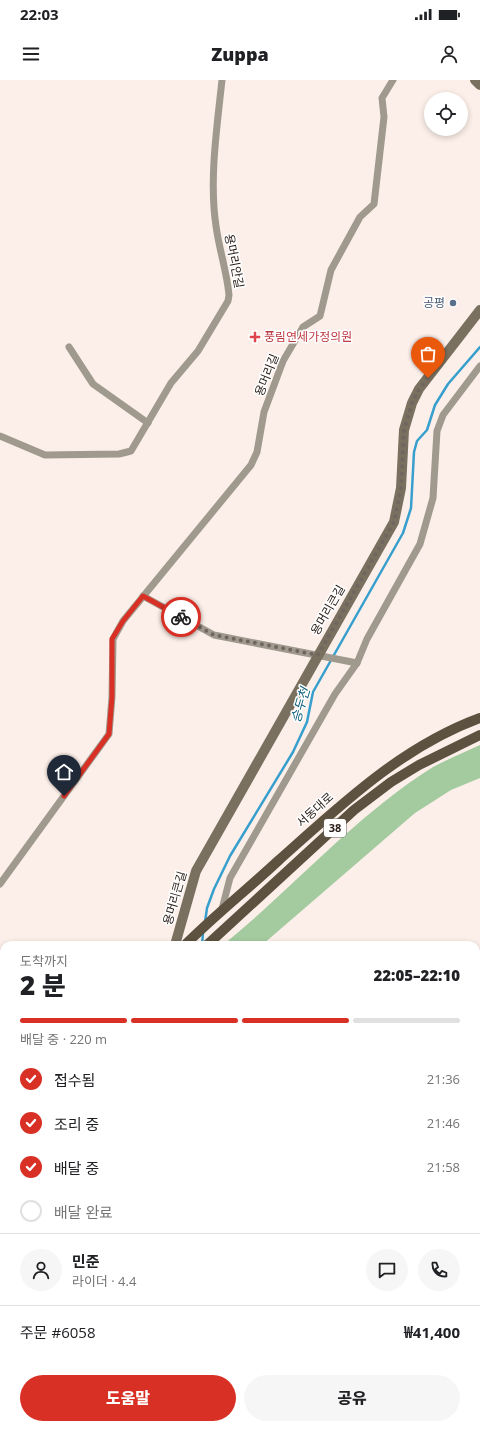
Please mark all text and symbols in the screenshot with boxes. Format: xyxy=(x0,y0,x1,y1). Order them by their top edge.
text: 22:03 xyxy=(20,4,59,24)
text: Zuppa xyxy=(211,42,269,66)
icon: menu xyxy=(20,43,42,65)
icon: person xyxy=(438,43,460,65)
map controls xyxy=(424,92,468,136)
button: locate xyxy=(424,92,468,136)
street label: 용머리안길 xyxy=(221,232,248,290)
place label: 공평 xyxy=(423,294,445,311)
marker: 공평 xyxy=(448,298,458,308)
place label: 풍림연세가정의원 xyxy=(264,328,352,345)
marker: 풍림연세가정의원 xyxy=(249,331,261,343)
pin xyxy=(411,337,445,378)
icon: bag xyxy=(417,343,439,365)
street label: 용머리길 xyxy=(250,351,283,398)
street label: 용머리큰길 xyxy=(306,582,349,638)
courier xyxy=(161,597,201,637)
icon: bike xyxy=(170,606,192,628)
water label: 승두천 xyxy=(286,684,314,725)
pin xyxy=(47,755,81,796)
icon: home xyxy=(53,761,75,783)
street label: 서동대로 xyxy=(293,789,337,831)
road number: 38 xyxy=(324,819,346,837)
street label: 용머리큰길 xyxy=(159,869,190,927)
text: 도착까지 xyxy=(20,952,68,970)
text: 22:05–22:10 xyxy=(374,965,460,985)
text: 2 분 xyxy=(20,967,66,1003)
text: 배달 중 · 220 m xyxy=(20,1030,107,1048)
icon: check xyxy=(20,1068,42,1090)
text: 접수됨 xyxy=(54,1070,95,1090)
text: 21:36 xyxy=(427,1070,460,1088)
icon: check xyxy=(20,1112,42,1134)
text: 조리 중 xyxy=(54,1114,99,1134)
text: 21:46 xyxy=(427,1114,460,1132)
icon: check xyxy=(20,1156,42,1178)
text: 배달 중 xyxy=(54,1158,99,1178)
text: 21:58 xyxy=(427,1158,460,1176)
text: 배달 완료 xyxy=(54,1202,113,1222)
button: person xyxy=(20,1249,62,1291)
button: chat xyxy=(366,1249,408,1291)
button: phone xyxy=(418,1249,460,1291)
text: 민준 xyxy=(72,1251,100,1271)
text: 라이더 · 4.4 xyxy=(72,1272,136,1290)
text: 주문 #6058 xyxy=(20,1322,96,1342)
text: ₩41,400 xyxy=(404,1322,460,1342)
button: 도움말 xyxy=(20,1375,236,1421)
button: 공유 xyxy=(244,1375,460,1421)

